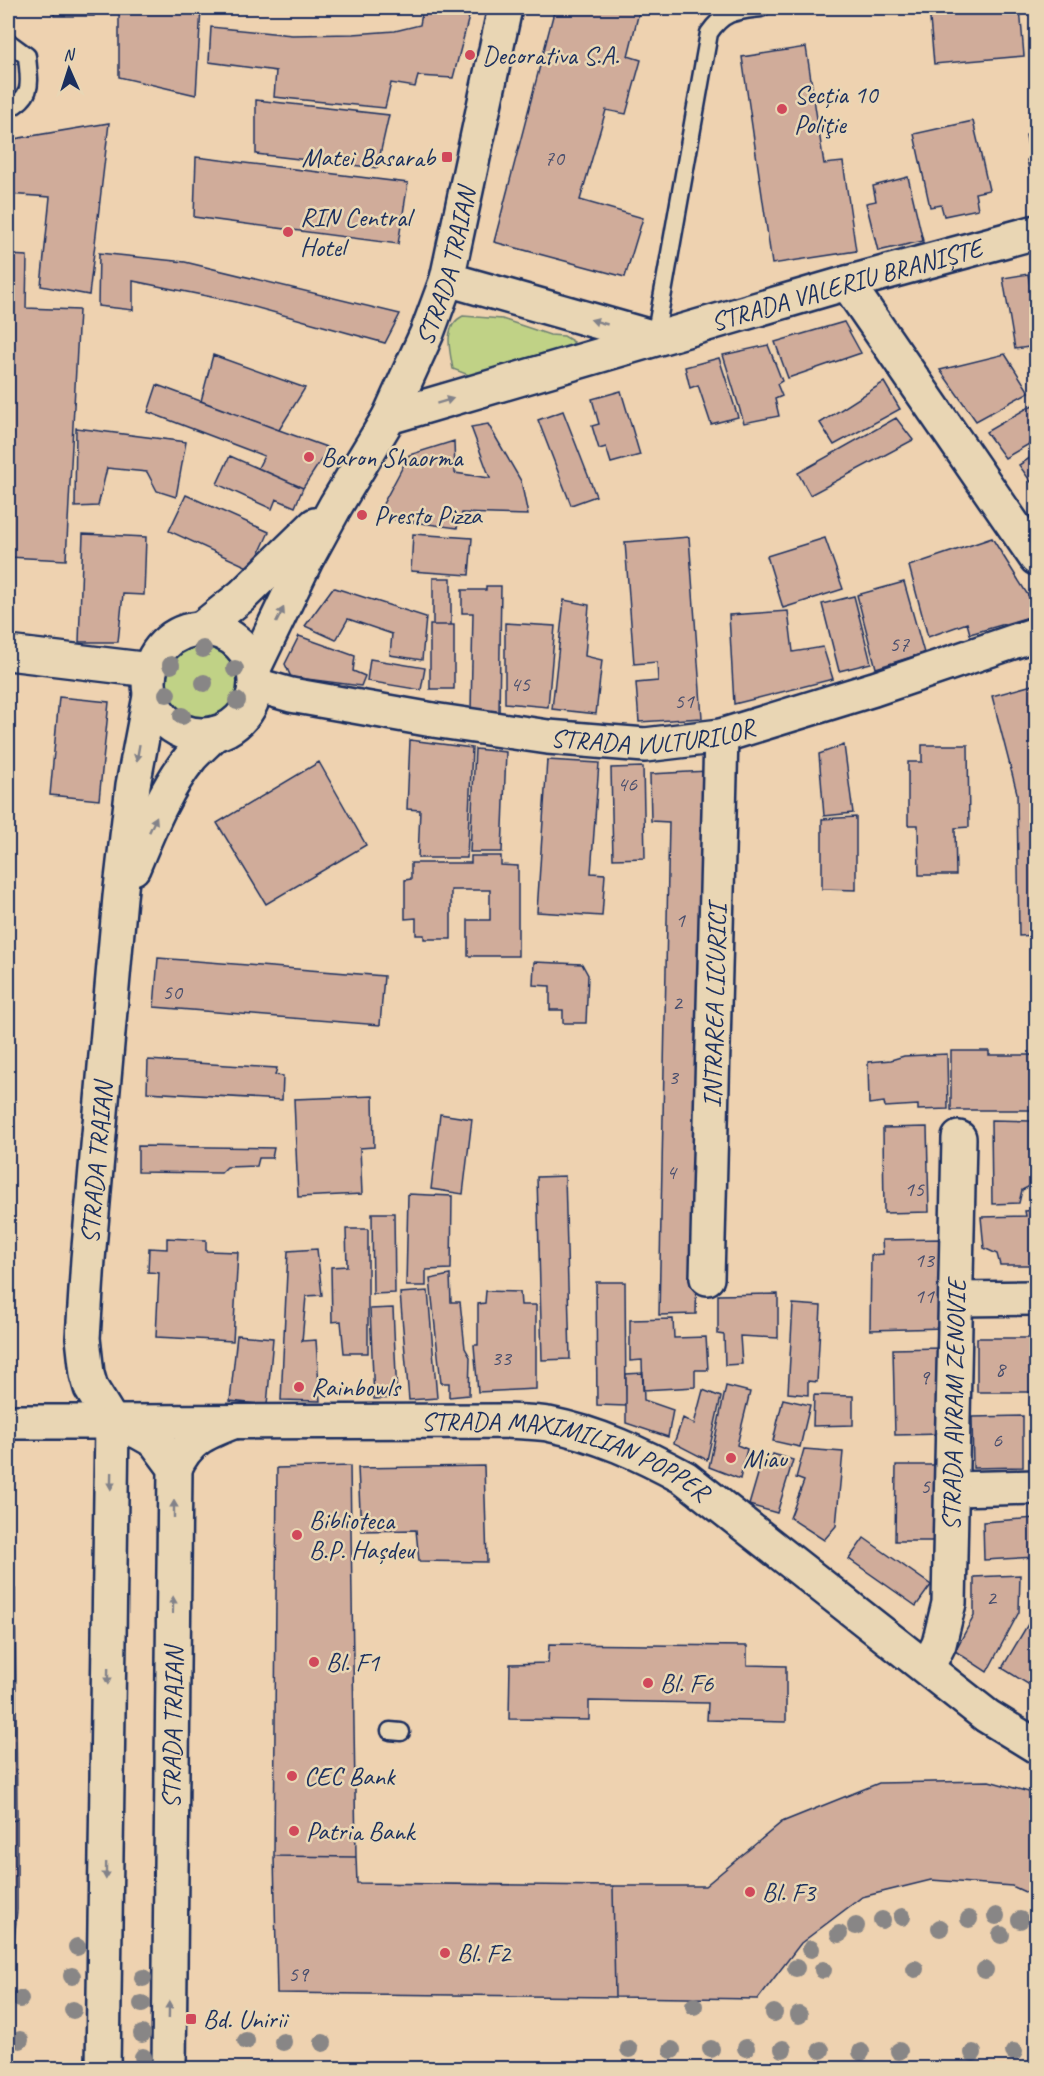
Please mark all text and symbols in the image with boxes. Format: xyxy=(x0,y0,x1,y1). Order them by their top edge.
north arrow xyxy=(39,39,99,99)
place label: Decorativa S.A. xyxy=(482,39,620,72)
text: N xyxy=(63,45,77,65)
marker: Decorativa S.A. xyxy=(463,48,477,62)
place label: Secția 10 Poliţie xyxy=(794,78,880,141)
marker: Secția 10 Poliţie xyxy=(775,102,789,116)
place label: Matei Basarab xyxy=(301,141,437,174)
house number: 70 xyxy=(544,144,566,172)
marker: Matei Basarab xyxy=(440,150,454,164)
street label: STRADA TRAIAN xyxy=(408,181,484,350)
place label: RIN Central Hotel xyxy=(300,201,415,264)
marker: RIN Central Hotel xyxy=(281,225,295,239)
street label: STRADA VALERIU BRANIȘTE xyxy=(707,231,989,339)
one-way arrow xyxy=(590,317,608,326)
one-way arrow xyxy=(436,396,454,405)
place label: Baron Shaorma xyxy=(321,441,464,474)
marker: Baron Shaorma xyxy=(302,450,316,464)
place label: Presto Pizza xyxy=(374,499,483,532)
marker: Presto Pizza xyxy=(355,508,369,522)
one-way arrow xyxy=(275,607,284,624)
house number: 57 xyxy=(889,630,910,658)
house number: 45 xyxy=(510,670,531,698)
house number: 51 xyxy=(674,687,695,715)
street label: STRADA VULTURILOR xyxy=(549,710,761,763)
one-way arrow xyxy=(133,743,142,762)
house number: 46 xyxy=(617,770,638,798)
one-way arrow xyxy=(148,816,157,833)
street label: INTRAREA LICURICI xyxy=(695,898,734,1109)
house number: 1 xyxy=(675,906,686,934)
house number: 50 xyxy=(162,978,184,1006)
house number: 2 xyxy=(672,989,684,1017)
house number: 3 xyxy=(668,1063,680,1091)
street label: STRADA TRAIAN xyxy=(73,1077,120,1245)
house number: 4 xyxy=(666,1158,678,1186)
house number: 15 xyxy=(904,1175,925,1203)
house number: 13 xyxy=(914,1246,936,1274)
street label: STRADA AVRAM ZENOVIE xyxy=(935,1275,973,1531)
house number: 11 xyxy=(914,1282,935,1310)
house number: 33 xyxy=(491,1344,513,1372)
house number: 8 xyxy=(995,1355,1007,1383)
house number: 9 xyxy=(919,1363,931,1391)
place label: Rainbowls xyxy=(311,1371,402,1404)
marker: Rainbowls xyxy=(292,1380,306,1394)
street label: STRADA MAXIMILIAN POPPER xyxy=(421,1405,719,1510)
house number: 6 xyxy=(992,1426,1003,1454)
place label: Miau xyxy=(743,1442,788,1475)
marker: Miau xyxy=(724,1451,738,1465)
one-way arrow xyxy=(106,1471,116,1490)
house number: 5 xyxy=(920,1472,931,1500)
one-way arrow xyxy=(169,1499,179,1518)
place label: Biblioteca B.P. Hașdeu xyxy=(309,1504,417,1567)
marker: Biblioteca B.P. Hașdeu xyxy=(290,1528,304,1542)
house number: 2 xyxy=(986,1584,998,1612)
one-way arrow xyxy=(169,1596,178,1615)
street label: STRADA TRAIAN xyxy=(155,1643,190,1809)
place label: Bl. F1 xyxy=(326,1646,380,1679)
marker: Bl. F1 xyxy=(307,1655,321,1669)
one-way arrow xyxy=(104,1666,113,1685)
place label: Bl. F6 xyxy=(660,1667,714,1700)
marker: Bl. F6 xyxy=(641,1676,655,1690)
place label: CEC Bank xyxy=(304,1760,396,1793)
marker: CEC Bank xyxy=(285,1769,299,1783)
place label: Patria Bank xyxy=(306,1815,417,1848)
marker: Patria Bank xyxy=(287,1824,301,1838)
one-way arrow xyxy=(101,1861,110,1880)
place label: Bl. F3 xyxy=(762,1876,817,1909)
marker: Bl. F3 xyxy=(743,1885,757,1899)
place label: Bl. F2 xyxy=(457,1937,512,1970)
marker: Bl. F2 xyxy=(438,1946,452,1960)
house number: 59 xyxy=(288,1960,310,1988)
one-way arrow xyxy=(164,2001,174,2020)
place label: Bd. Unirii xyxy=(203,2003,289,2036)
marker: Bd. Unirii xyxy=(184,2012,198,2026)

